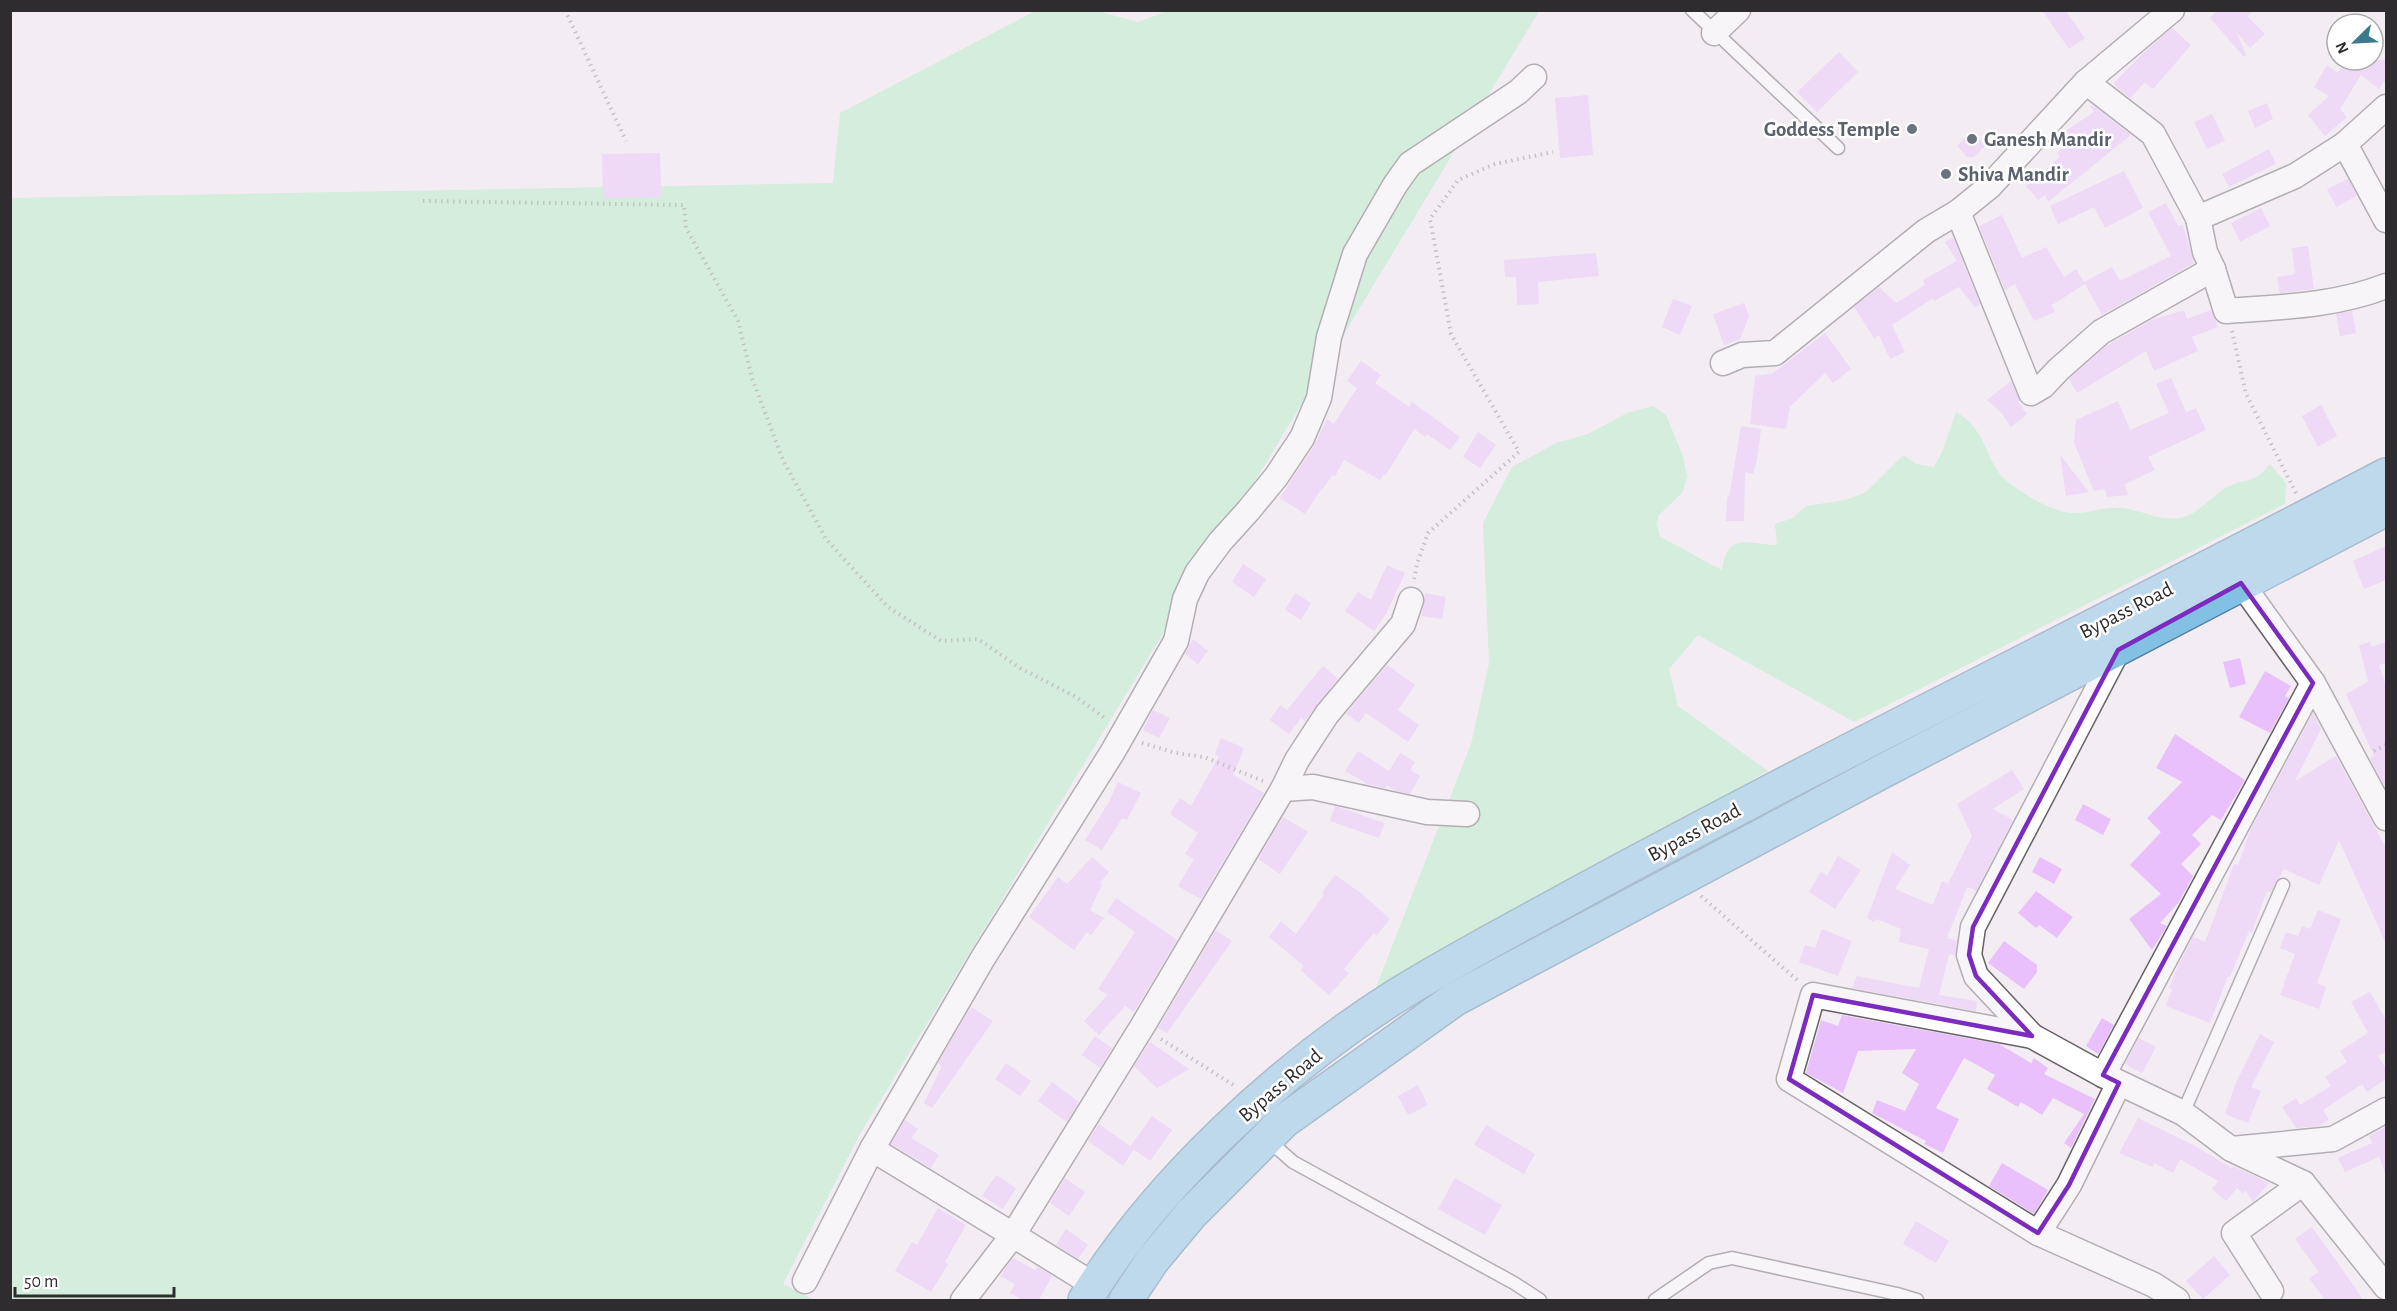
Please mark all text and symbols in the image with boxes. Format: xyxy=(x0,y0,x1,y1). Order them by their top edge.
north arrow xyxy=(2325,12,2385,72)
text: N xyxy=(2333,39,2352,56)
place label: Goddess Temple xyxy=(1764,119,1900,140)
marker: Goddess Temple xyxy=(1905,122,1919,136)
place label: Ganesh Mandir xyxy=(1984,129,2112,150)
marker: Ganesh Mandir xyxy=(1965,132,1979,146)
place label: Shiva Mandir xyxy=(1958,164,2069,185)
marker: Shiva Mandir xyxy=(1939,167,1953,181)
street label: Bypass Road xyxy=(2076,578,2176,643)
street label: Bypass Road xyxy=(1645,799,1744,866)
street label: Bypass Road xyxy=(1235,1045,1326,1126)
scale bar xyxy=(15,1260,174,1298)
text: 50 m xyxy=(24,1273,58,1291)

